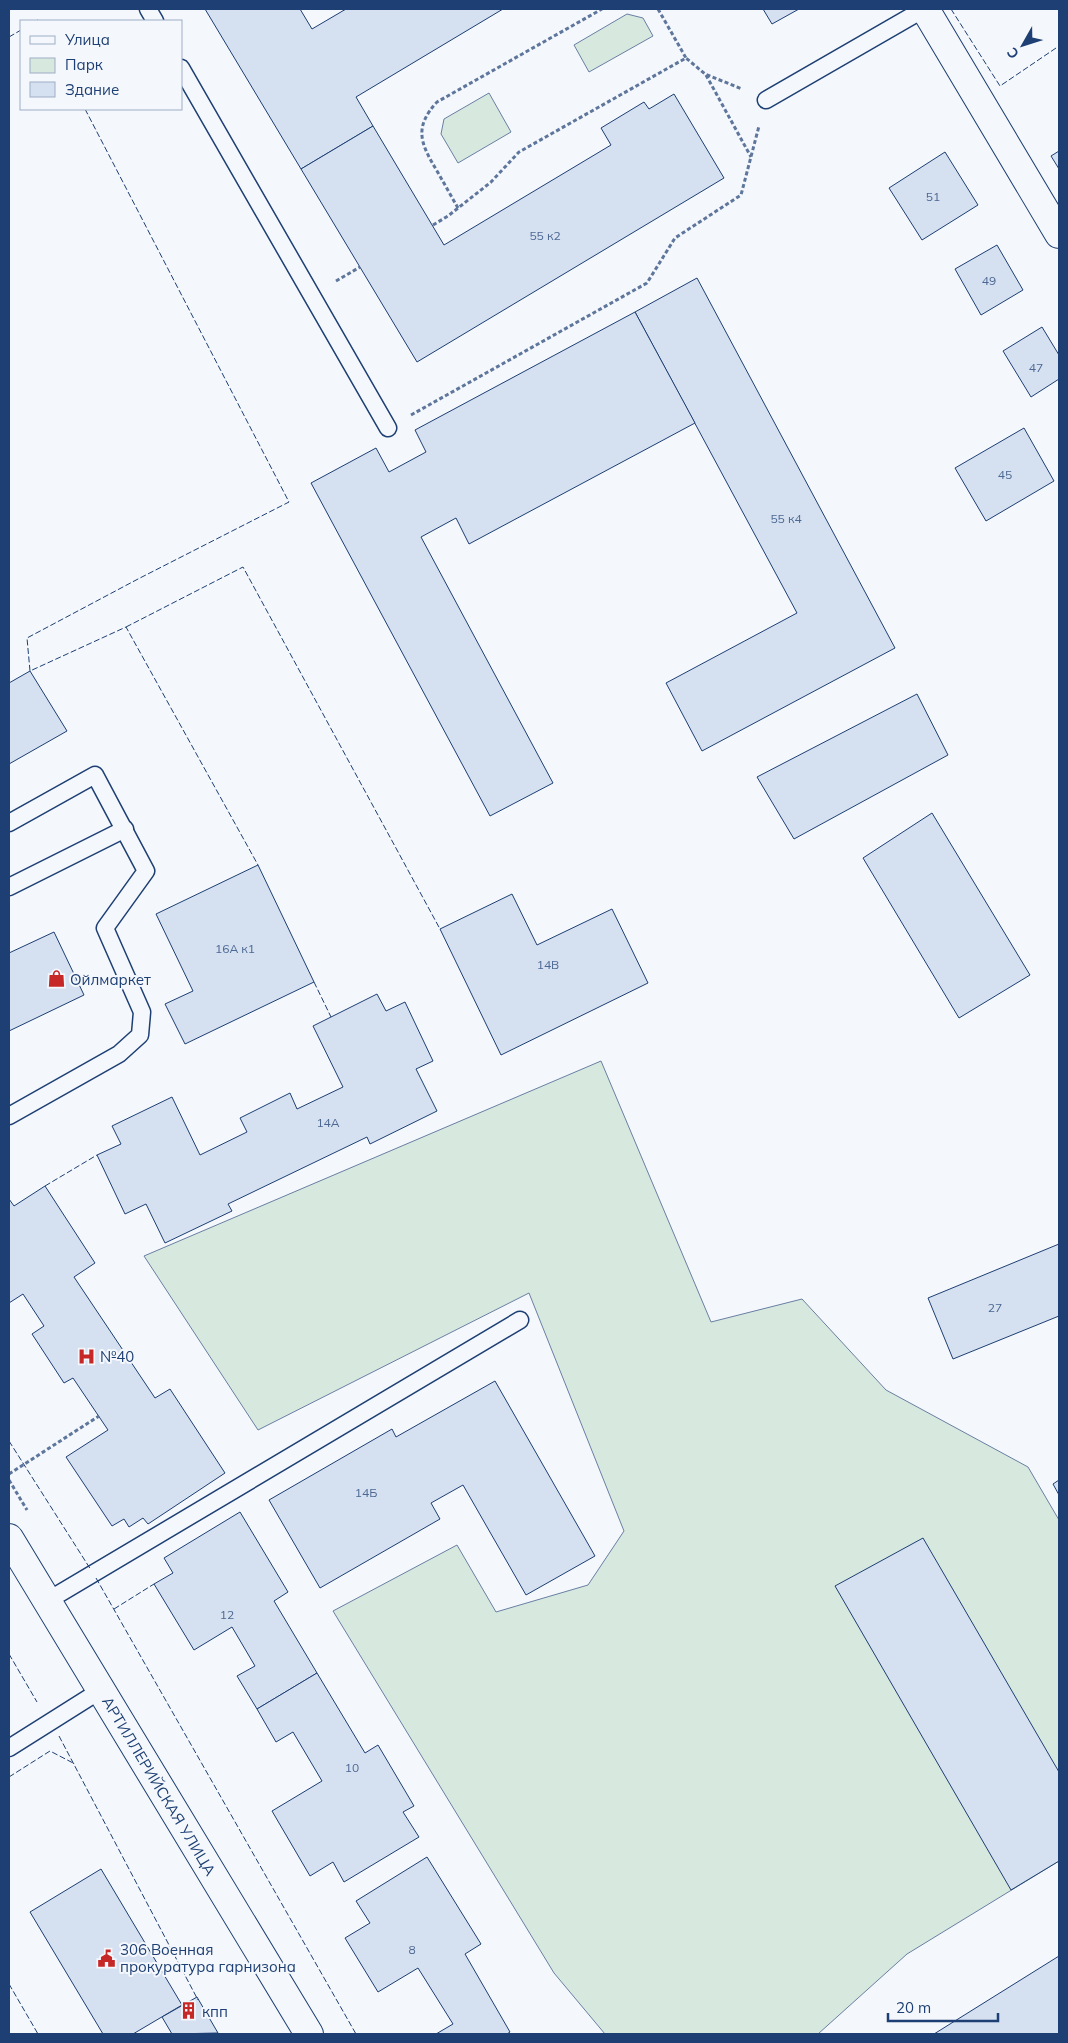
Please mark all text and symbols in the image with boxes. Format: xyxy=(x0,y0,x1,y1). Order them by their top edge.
legend xyxy=(20,20,182,110)
north arrow xyxy=(998,20,1048,70)
text: Улица xyxy=(64,30,110,49)
text: С xyxy=(1003,44,1023,63)
text: Парк xyxy=(65,55,104,74)
text: Здание xyxy=(65,80,119,99)
house number: 51 xyxy=(926,189,940,204)
house number: 55 к2 xyxy=(529,228,561,243)
house number: 49 xyxy=(982,273,996,288)
house number: 47 xyxy=(1029,360,1043,375)
house number: 45 xyxy=(998,467,1012,482)
house number: 55 к4 xyxy=(770,511,802,526)
house number: 16А к1 xyxy=(215,941,255,956)
house number: 14В xyxy=(537,957,559,972)
shop icon: Ойлмаркет xyxy=(46,969,66,989)
place label: Ойлмаркет xyxy=(70,970,151,989)
house number: 14А xyxy=(316,1115,340,1130)
house number: 27 xyxy=(988,1300,1002,1315)
hospital icon: №40 xyxy=(76,1346,96,1366)
place label: №40 xyxy=(100,1347,134,1366)
house number: 14Б xyxy=(355,1485,377,1500)
house number: 12 xyxy=(220,1607,234,1622)
street label: АРТИЛЛЕРИЙСКАЯ УЛИЦА xyxy=(98,1693,220,1879)
house number: 10 xyxy=(345,1760,359,1775)
place label: 306 Военная прокуратура гарнизона xyxy=(120,1940,296,1976)
house number: 8 xyxy=(408,1942,416,1957)
public building icon: 306 Военная прокуратура гарнизона xyxy=(96,1948,116,1968)
scale bar xyxy=(888,1990,998,2022)
text: 20 m xyxy=(896,1998,931,2017)
building icon: кпп xyxy=(178,2001,198,2021)
place label: кпп xyxy=(202,2002,228,2021)

